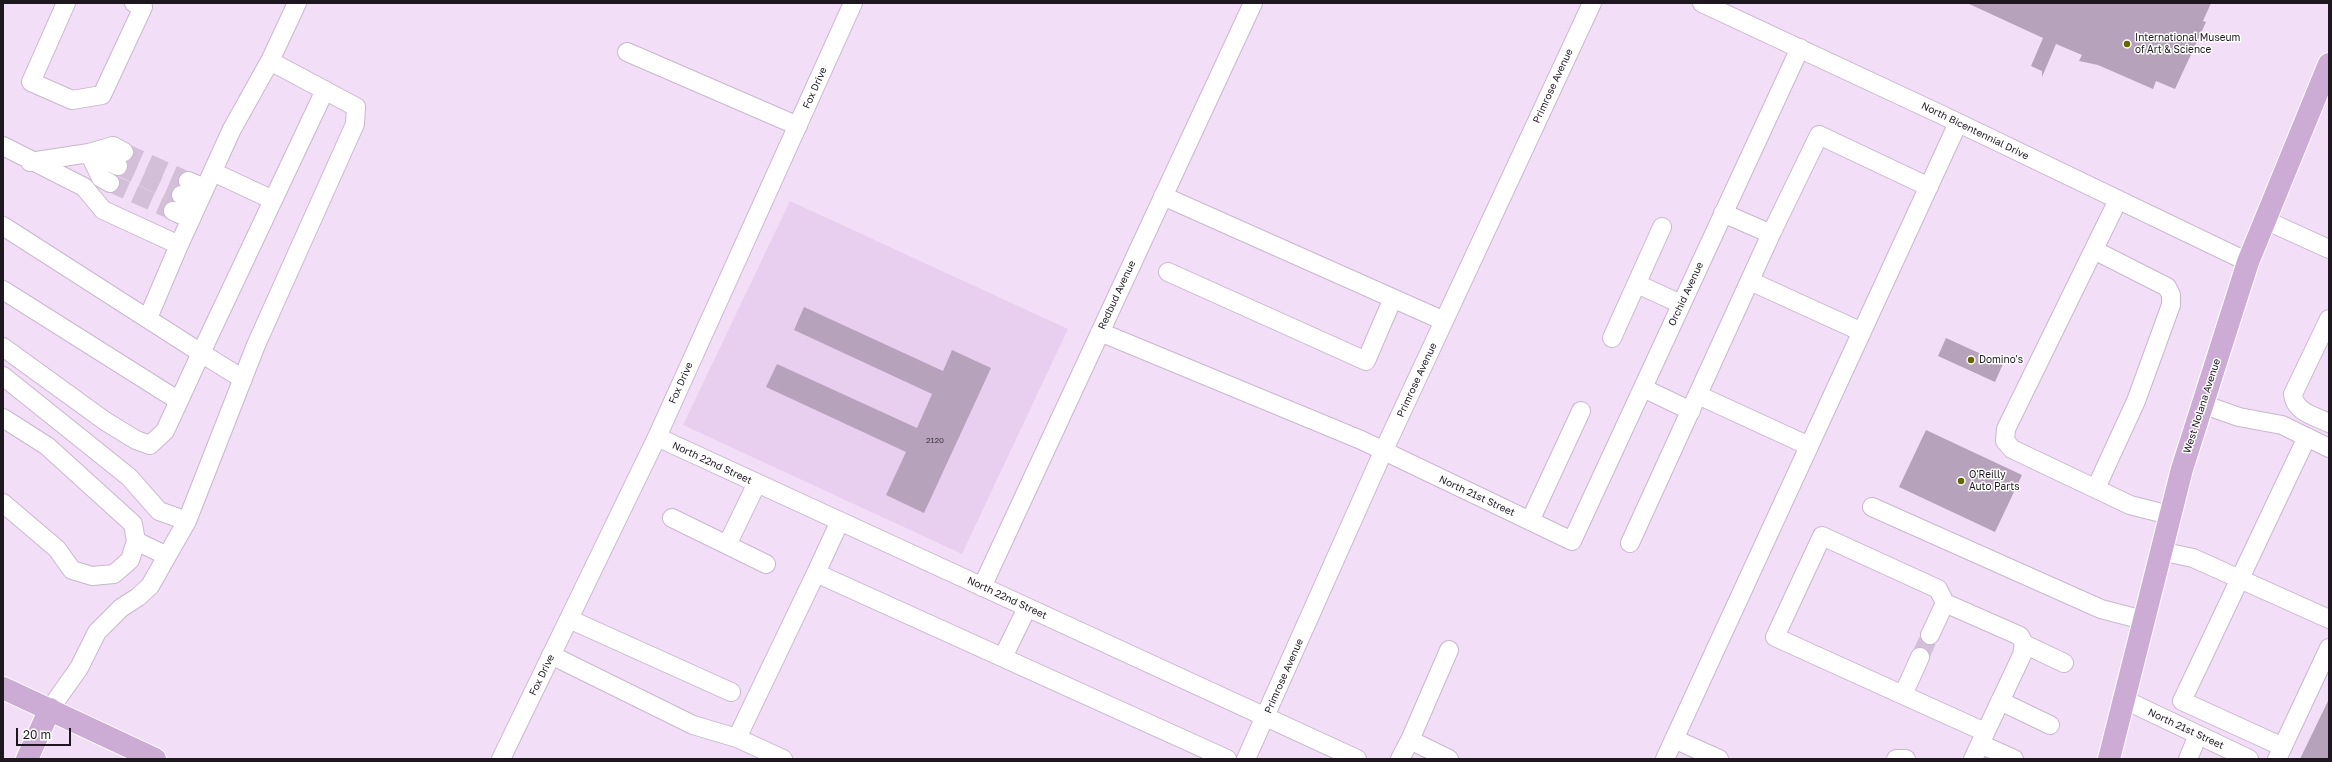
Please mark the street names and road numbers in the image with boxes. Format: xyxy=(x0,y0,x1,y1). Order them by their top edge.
street label: Primrose Avenue xyxy=(1531,47,1575,125)
street label: Fox Drive xyxy=(800,65,830,111)
street label: North Bicentennial Drive xyxy=(1919,100,2031,162)
street label: Redbud Avenue xyxy=(1096,259,1138,331)
street label: Orchid Avenue xyxy=(1666,260,1706,328)
street label: Primrose Avenue xyxy=(1395,341,1439,419)
street label: West Nolana Avenue xyxy=(2181,357,2223,455)
street label: Fox Drive xyxy=(666,360,696,406)
street label: North 22nd Street xyxy=(670,439,754,487)
street label: North 21st Street xyxy=(1437,473,1517,519)
street label: North 22nd Street xyxy=(965,574,1049,622)
street label: Primrose Avenue xyxy=(1262,637,1306,715)
street label: Fox Drive xyxy=(527,652,557,698)
street label: North 21st Street xyxy=(2146,706,2226,752)

